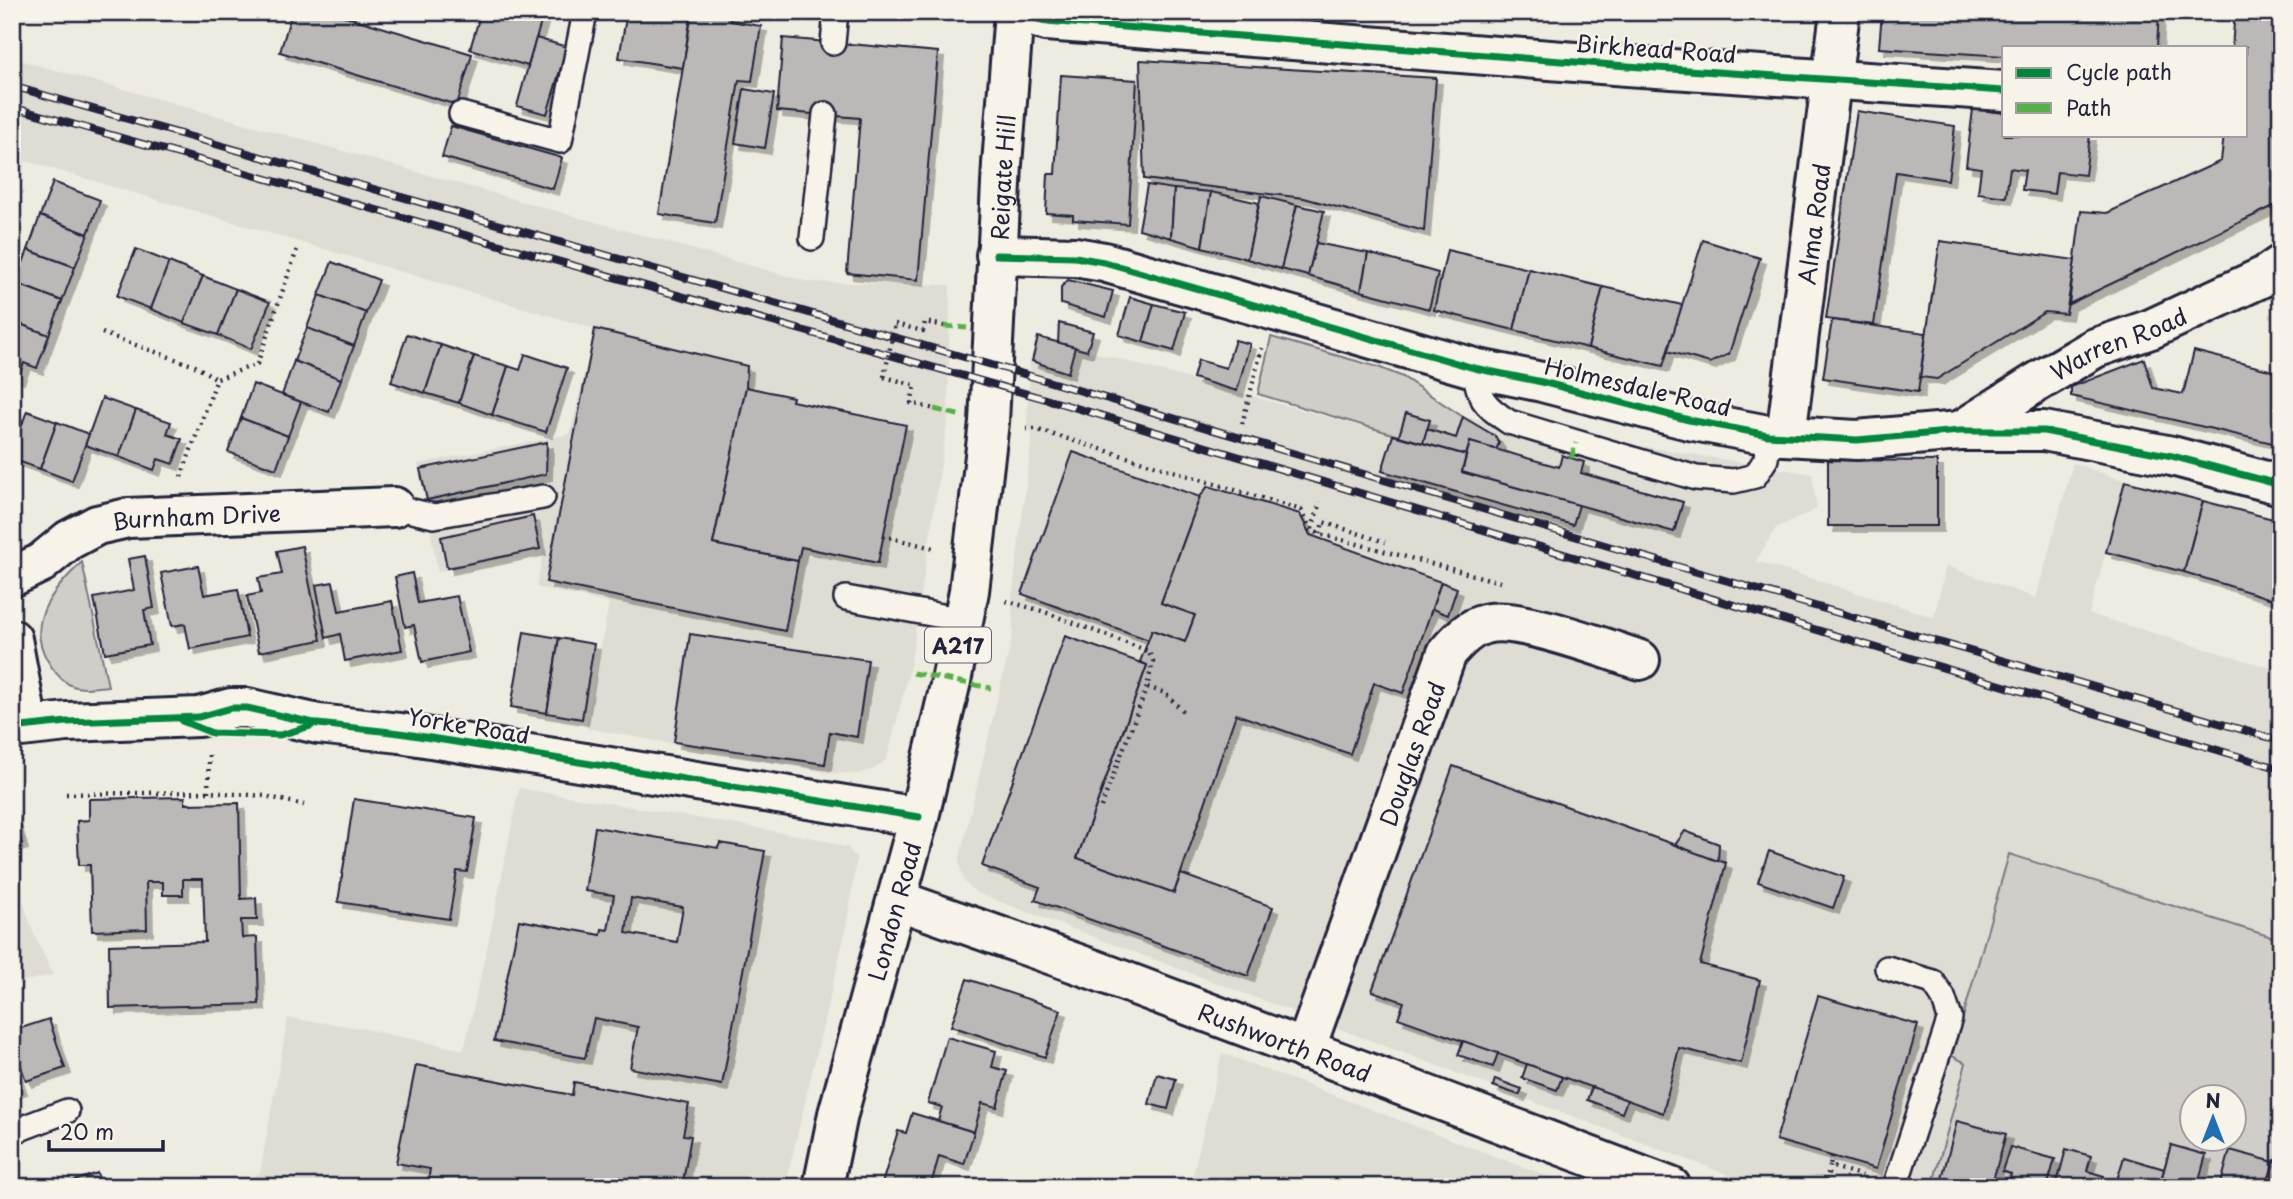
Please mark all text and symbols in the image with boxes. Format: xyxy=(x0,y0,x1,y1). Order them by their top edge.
street label: Birkhead Road xyxy=(1574,25,1738,71)
legend xyxy=(2002,46,2248,136)
text: Cycle path xyxy=(2066,55,2172,87)
text: Path xyxy=(2066,91,2111,123)
street label: Reigate Hill xyxy=(981,113,1023,241)
street label: Alma Road xyxy=(1788,161,1838,286)
street label: Warren Road xyxy=(2043,297,2192,388)
street label: Holmesdale Road xyxy=(1541,347,1735,425)
street label: Burnham Drive xyxy=(108,494,282,539)
road number: A217 xyxy=(925,628,991,662)
street label: Douglas Road xyxy=(1369,676,1453,831)
street label: Yorke Road xyxy=(406,698,532,752)
street label: London Road xyxy=(858,838,929,984)
street label: Rushworth Road xyxy=(1193,993,1376,1090)
north arrow xyxy=(2178,1084,2248,1154)
text: N xyxy=(2205,1086,2221,1114)
scale bar xyxy=(49,1108,163,1152)
text: 20 m xyxy=(60,1115,114,1147)

